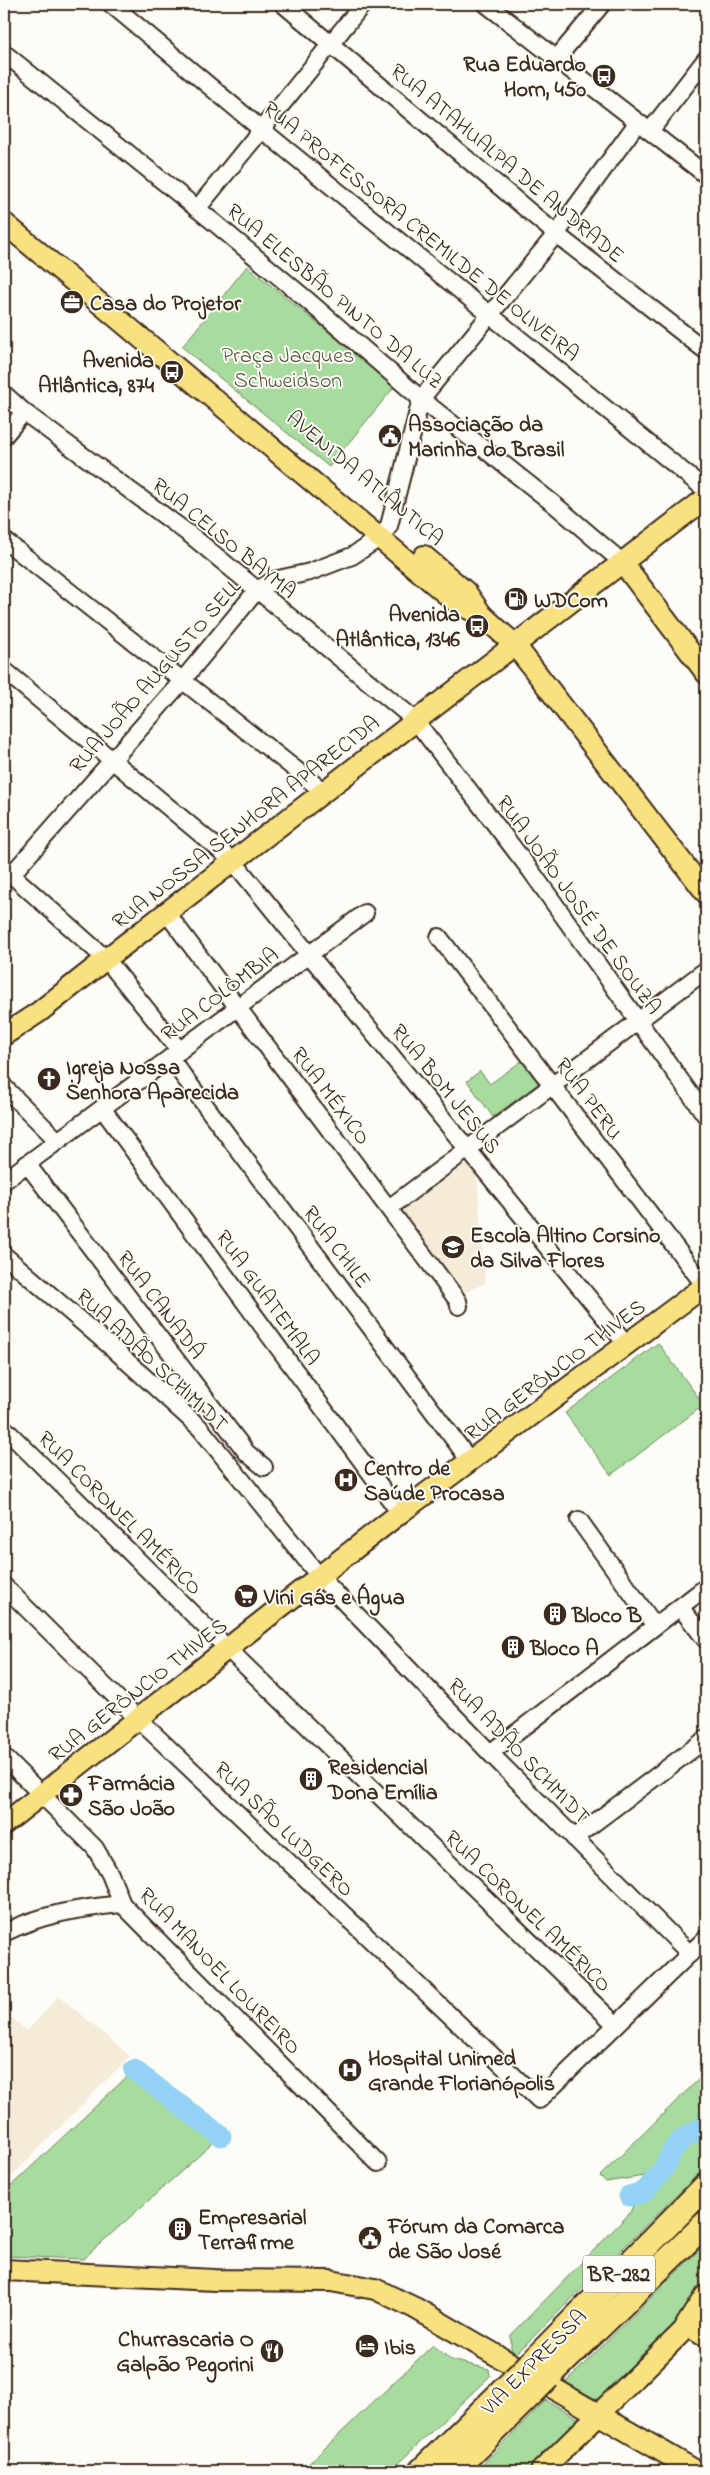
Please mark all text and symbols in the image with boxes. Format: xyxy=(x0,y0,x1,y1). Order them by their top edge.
place label: Rua Eduardo Horn, 450 xyxy=(463,50,586,107)
street label: RUA ATAHUALPA DE ANDRADE xyxy=(382,57,630,272)
bus stop icon: Rua Eduardo Horn, 450 xyxy=(591,63,617,89)
street label: RUA PROFESSORA CREMILDE DE OLIVEIRA xyxy=(255,94,585,371)
street label: RUA ELESBÃO PINTO DA LUZ xyxy=(218,197,450,398)
office icon: Casa do Projetor xyxy=(59,289,85,315)
place label: Casa do Projetor xyxy=(90,289,242,321)
park label: Praça Jacques Schweidson xyxy=(222,341,354,398)
place label: Avenida Atlântica, 874 xyxy=(38,346,155,403)
bus stop icon: Avenida Atlântica, 874 xyxy=(159,359,185,385)
street label: AVENIDA ATLÂNTICA xyxy=(278,403,451,555)
place label: Associação da Marinha do Brasil xyxy=(408,410,565,467)
public building icon: Associação da Marinha do Brasil xyxy=(377,423,403,449)
street label: RUA CELSO BAYMA xyxy=(144,471,302,608)
street label: RUA JOÃO AUGUSTO SELL xyxy=(63,572,250,781)
fuel station icon: WDCom xyxy=(503,586,529,612)
place label: WDCom xyxy=(534,586,608,618)
place label: Avenida Atlântica, 1346 xyxy=(336,600,460,657)
bus stop icon: Avenida Atlântica, 1346 xyxy=(464,613,490,639)
street label: RUA NOSSA SENHORA APARECIDA xyxy=(106,709,388,938)
street label: RUA JOÃO JOSÉ DE SOUZA xyxy=(487,789,668,1022)
street label: RUA COLÔMBIA xyxy=(155,940,287,1050)
street label: RUA BOM JESUS xyxy=(382,1018,507,1162)
street label: RUA MÉXICO xyxy=(282,1041,377,1153)
street label: RUA PERU xyxy=(546,1052,629,1148)
place label: Igreja Nossa Senhora Aparecida xyxy=(66,1053,239,1110)
church icon: Igreja Nossa Senhora Aparecida xyxy=(36,1066,62,1092)
street label: RUA CHILE xyxy=(294,1200,377,1296)
place label: Escola Altino Corsino da Silva Flores xyxy=(470,1221,660,1278)
street label: RUA GUATEMALA xyxy=(206,1224,327,1373)
school or university icon: Escola Altino Corsino da Silva Flores xyxy=(440,1234,466,1260)
street label: RUA CANADÁ xyxy=(108,1245,211,1367)
street label: RUA ADÃO SCHIMIDT xyxy=(67,1282,235,1441)
street label: RUA GERÔNCIO THIVES xyxy=(459,1293,653,1450)
street label: RUA CORONEL AMÉRICO xyxy=(29,1424,209,1604)
place label: Centro de Saúde Procasa xyxy=(364,1454,505,1511)
hospital icon: Centro de Saúde Procasa xyxy=(333,1467,359,1493)
supermarket icon: Vini Gás e Água xyxy=(233,1583,259,1609)
place label: Vini Gás e Água xyxy=(263,1583,405,1616)
building icon: Bloco B xyxy=(542,1601,568,1627)
place label: Bloco B xyxy=(571,1601,642,1633)
street label: RUA GERÔNCIO THIVES xyxy=(43,1611,235,1772)
building icon: Bloco A xyxy=(500,1634,526,1660)
place label: Bloco A xyxy=(529,1634,599,1666)
street label: RUA ADÃO SCHMIDT xyxy=(439,1671,597,1833)
place label: Residencial Dona Emília xyxy=(327,1753,438,1810)
street label: RUA SÃO LUDGERO xyxy=(206,1755,360,1905)
building icon: Residencial Dona Emília xyxy=(298,1766,324,1792)
place label: Farmácia São João xyxy=(87,1769,175,1826)
pharmacy icon: Farmácia São João xyxy=(58,1782,84,1808)
street label: RUA CORONEL AMÉRICO xyxy=(436,1824,618,2001)
street label: RUA MANOEL LOUREIRO xyxy=(130,1881,308,2063)
place label: Hospital Unimed Grande Florianópolis xyxy=(368,2044,555,2101)
hospital icon: Hospital Unimed Grande Florianópolis xyxy=(337,2057,363,2083)
place label: Empresarial Terrafirme xyxy=(198,2203,307,2260)
place label: Fórum da Comarca de São José xyxy=(387,2212,564,2269)
building icon: Empresarial Terrafirme xyxy=(167,2216,193,2242)
public building icon: Fórum da Comarca de São José xyxy=(357,2225,383,2251)
road number: BR-282 xyxy=(583,2256,655,2292)
street label: VIA EXPRESSA xyxy=(474,2303,596,2424)
place label: Churrascaria O Galpão Pegorini xyxy=(116,2325,254,2383)
hotel icon: Ibis xyxy=(354,2333,380,2359)
place label: Ibis xyxy=(384,2333,416,2365)
restaurant icon: Churrascaria O Galpão Pegorini xyxy=(259,2338,285,2364)

